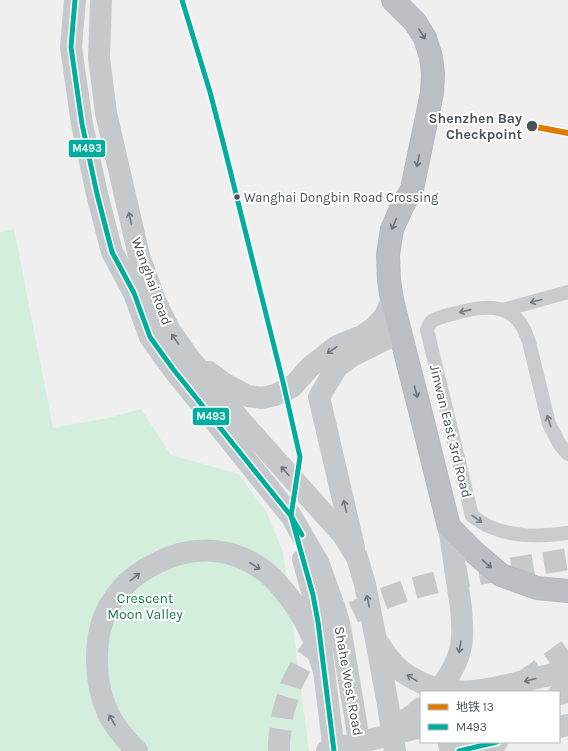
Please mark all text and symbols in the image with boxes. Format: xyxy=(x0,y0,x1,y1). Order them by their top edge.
one-way arrow xyxy=(419,28,427,40)
place label: Shenzhen Bay Checkpoint xyxy=(429,110,522,143)
marker: Shenzhen Bay Checkpoint xyxy=(525,119,539,133)
line badge: M493 xyxy=(68,139,106,158)
text: M493 xyxy=(72,142,102,155)
one-way arrow xyxy=(413,154,421,167)
place label: Wanghai Dongbin Road Crossing xyxy=(244,190,439,205)
marker: Wanghai Dongbin Road Crossing xyxy=(232,192,242,202)
one-way arrow xyxy=(126,212,134,225)
one-way arrow xyxy=(390,217,398,229)
street label: Wanghai Road xyxy=(128,235,175,327)
one-way arrow xyxy=(529,298,542,305)
one-way arrow xyxy=(459,308,472,315)
one-way arrow xyxy=(171,334,179,345)
one-way arrow xyxy=(327,346,338,354)
street label: Jinwan East 3rd Road xyxy=(426,363,475,499)
one-way arrow xyxy=(412,385,420,398)
line badge: M493 xyxy=(192,407,230,426)
text: M493 xyxy=(196,410,226,423)
one-way arrow xyxy=(545,414,552,427)
one-way arrow xyxy=(281,466,290,476)
one-way arrow xyxy=(340,499,348,512)
one-way arrow xyxy=(472,515,483,523)
one-way arrow xyxy=(482,559,493,568)
one-way arrow xyxy=(249,562,261,570)
one-way arrow xyxy=(129,573,140,581)
park label: Crescent Moon Valley xyxy=(107,590,183,623)
one-way arrow xyxy=(364,595,372,608)
street label: Shahe West Road xyxy=(330,625,367,737)
one-way arrow xyxy=(456,640,464,653)
one-way arrow xyxy=(406,673,418,681)
one-way arrow xyxy=(524,677,537,684)
legend xyxy=(420,691,560,743)
text: 地铁 13 xyxy=(456,700,494,714)
one-way arrow xyxy=(108,714,116,726)
text: M493 xyxy=(456,720,487,734)

